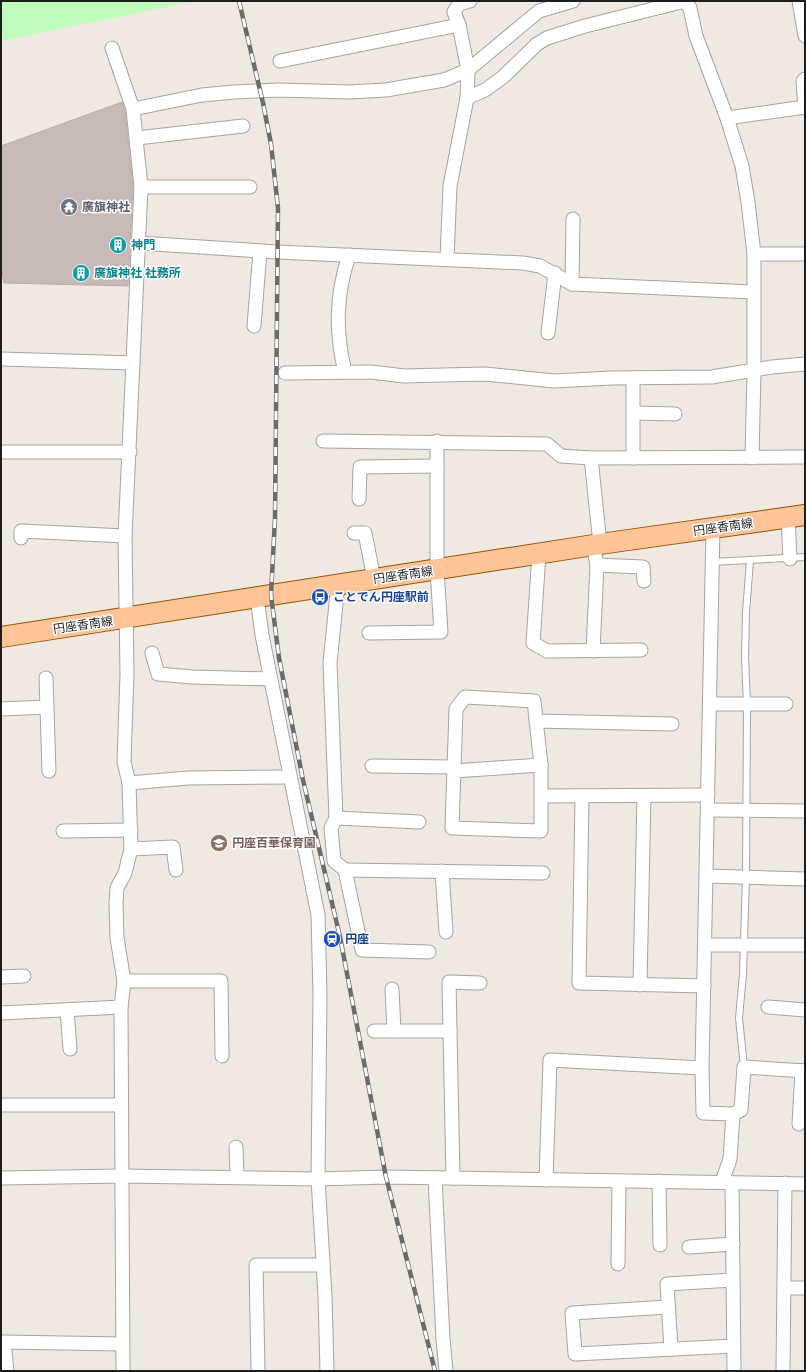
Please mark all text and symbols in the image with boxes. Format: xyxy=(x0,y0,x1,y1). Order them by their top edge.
temple icon: 廣旗神社 xyxy=(59,197,79,217)
place label: 廣旗神社 xyxy=(82,199,130,215)
building icon: 神門 xyxy=(108,235,128,255)
place label: 神門 xyxy=(131,237,155,253)
building icon: 廣旗神社 社務所 xyxy=(71,263,91,283)
place label: 廣旗神社 社務所 xyxy=(94,265,181,281)
street label: 円座香南線 xyxy=(692,515,754,539)
street label: 円座香南線 xyxy=(372,563,434,587)
bus stop icon: ことでん円座駅前 xyxy=(310,587,330,607)
place label: ことでん円座駅前 xyxy=(333,589,429,605)
street label: 円座香南線 xyxy=(52,613,114,637)
school or university icon: 円座百華保育園 xyxy=(209,833,229,853)
place label: 円座百華保育園 xyxy=(232,835,316,851)
station icon: 円座 xyxy=(322,929,342,949)
place label: 円座 xyxy=(345,931,369,947)

